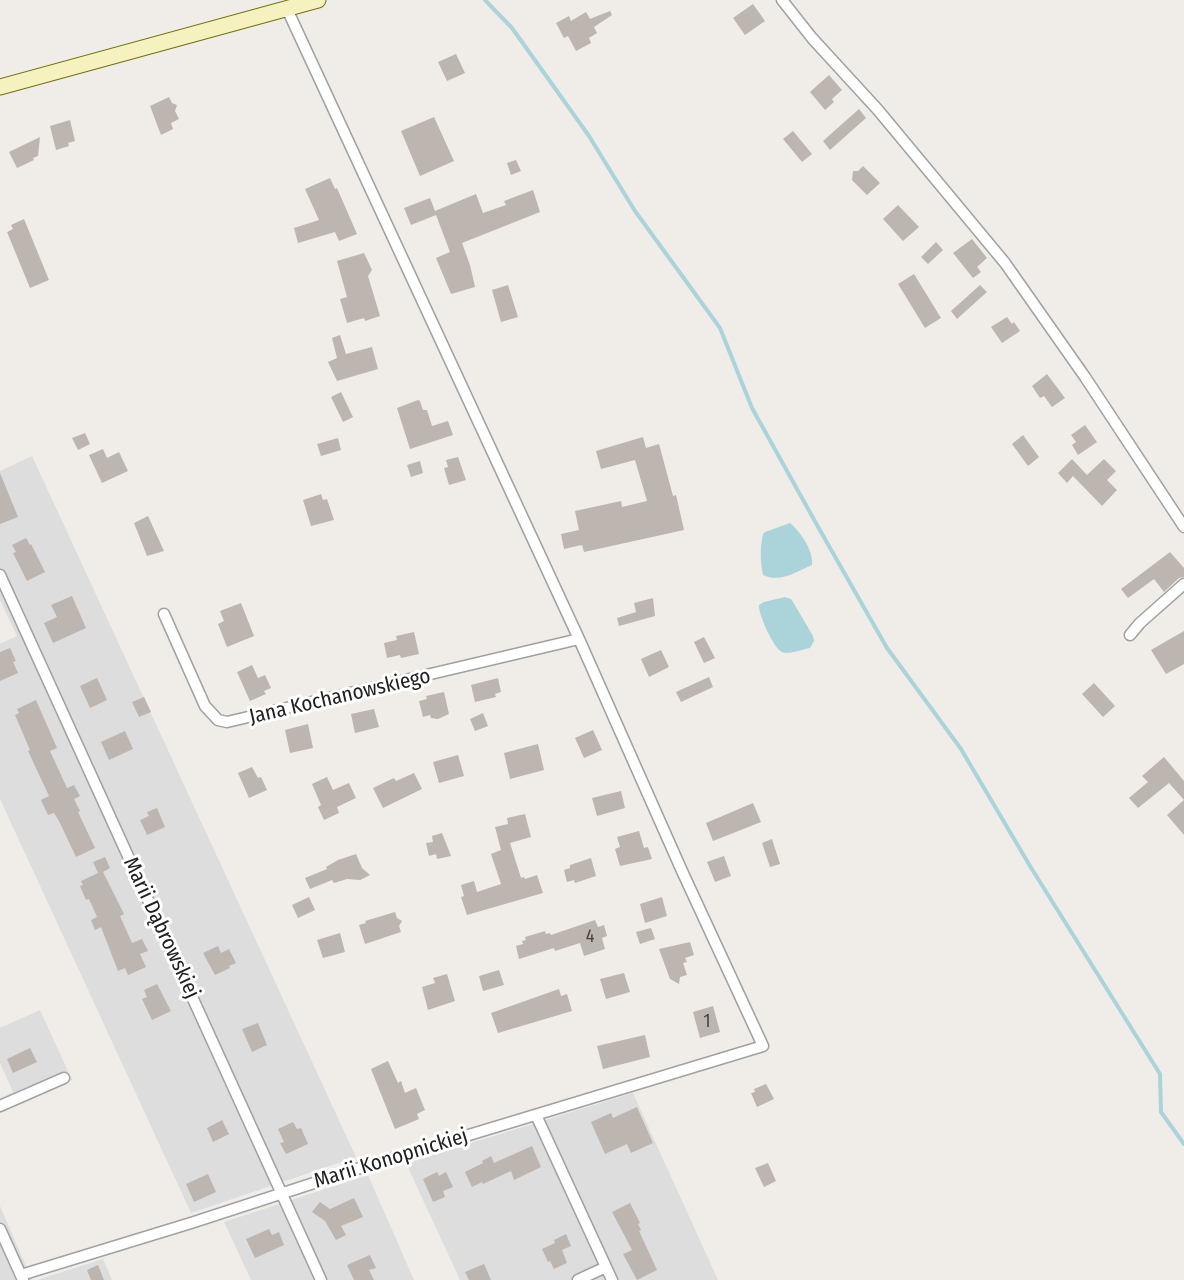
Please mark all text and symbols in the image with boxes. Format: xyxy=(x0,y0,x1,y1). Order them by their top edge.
street label: Jana Kochanowskiego xyxy=(247,664,433,730)
street label: Marii Dąbrowskiej xyxy=(117,853,205,1003)
house number: 4 xyxy=(586,926,594,948)
house number: 1 xyxy=(703,1011,711,1033)
street label: Marii Konopnickiej xyxy=(311,1124,471,1194)

